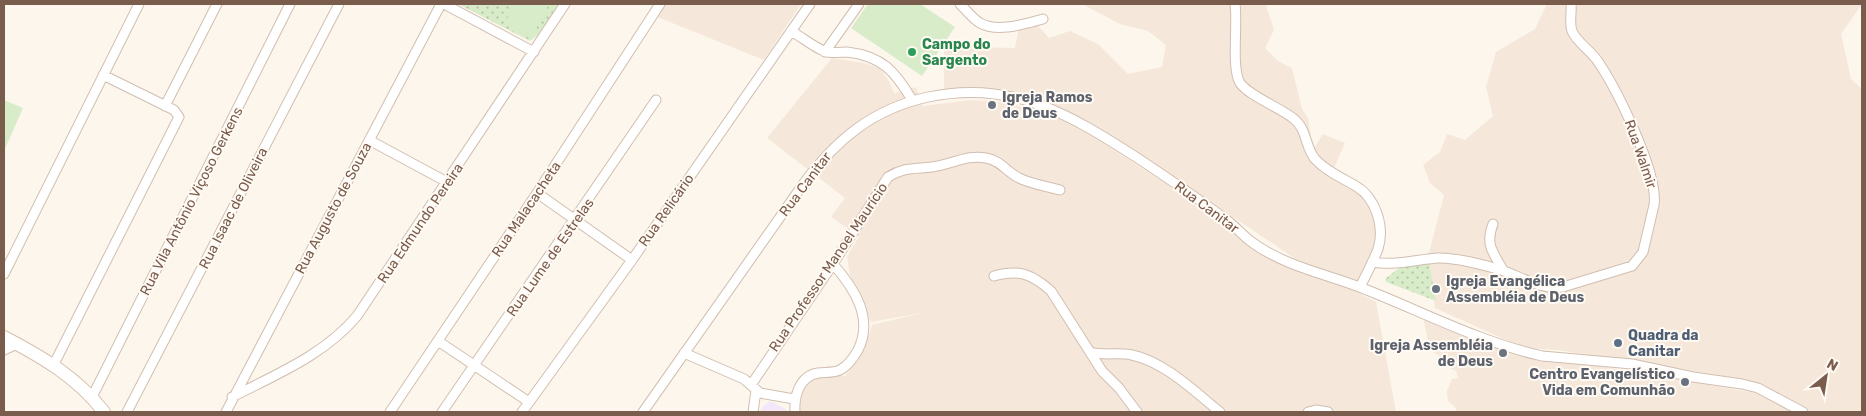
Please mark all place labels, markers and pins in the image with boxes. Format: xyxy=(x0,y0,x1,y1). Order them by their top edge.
place label: Campo do Sargento xyxy=(922,36,991,69)
marker: Campo do Sargento xyxy=(906,46,918,58)
place label: Igreja Ramos de Deus xyxy=(1002,89,1093,122)
marker: Igreja Ramos de Deus xyxy=(986,99,998,111)
place label: Igreja Evangélica Assembléia de Deus xyxy=(1446,273,1584,306)
marker: Igreja Evangélica Assembléia de Deus xyxy=(1430,283,1442,295)
place label: Quadra da Canitar xyxy=(1628,327,1699,360)
place label: Igreja Assembléia de Deus xyxy=(1370,337,1493,370)
marker: Quadra da Canitar xyxy=(1612,337,1624,349)
marker: Igreja Assembléia de Deus xyxy=(1497,347,1509,359)
place label: Centro Evangelístico Vida em Comunhão xyxy=(1529,366,1675,399)
marker: Centro Evangelístico Vida em Comunhão xyxy=(1679,376,1691,388)

